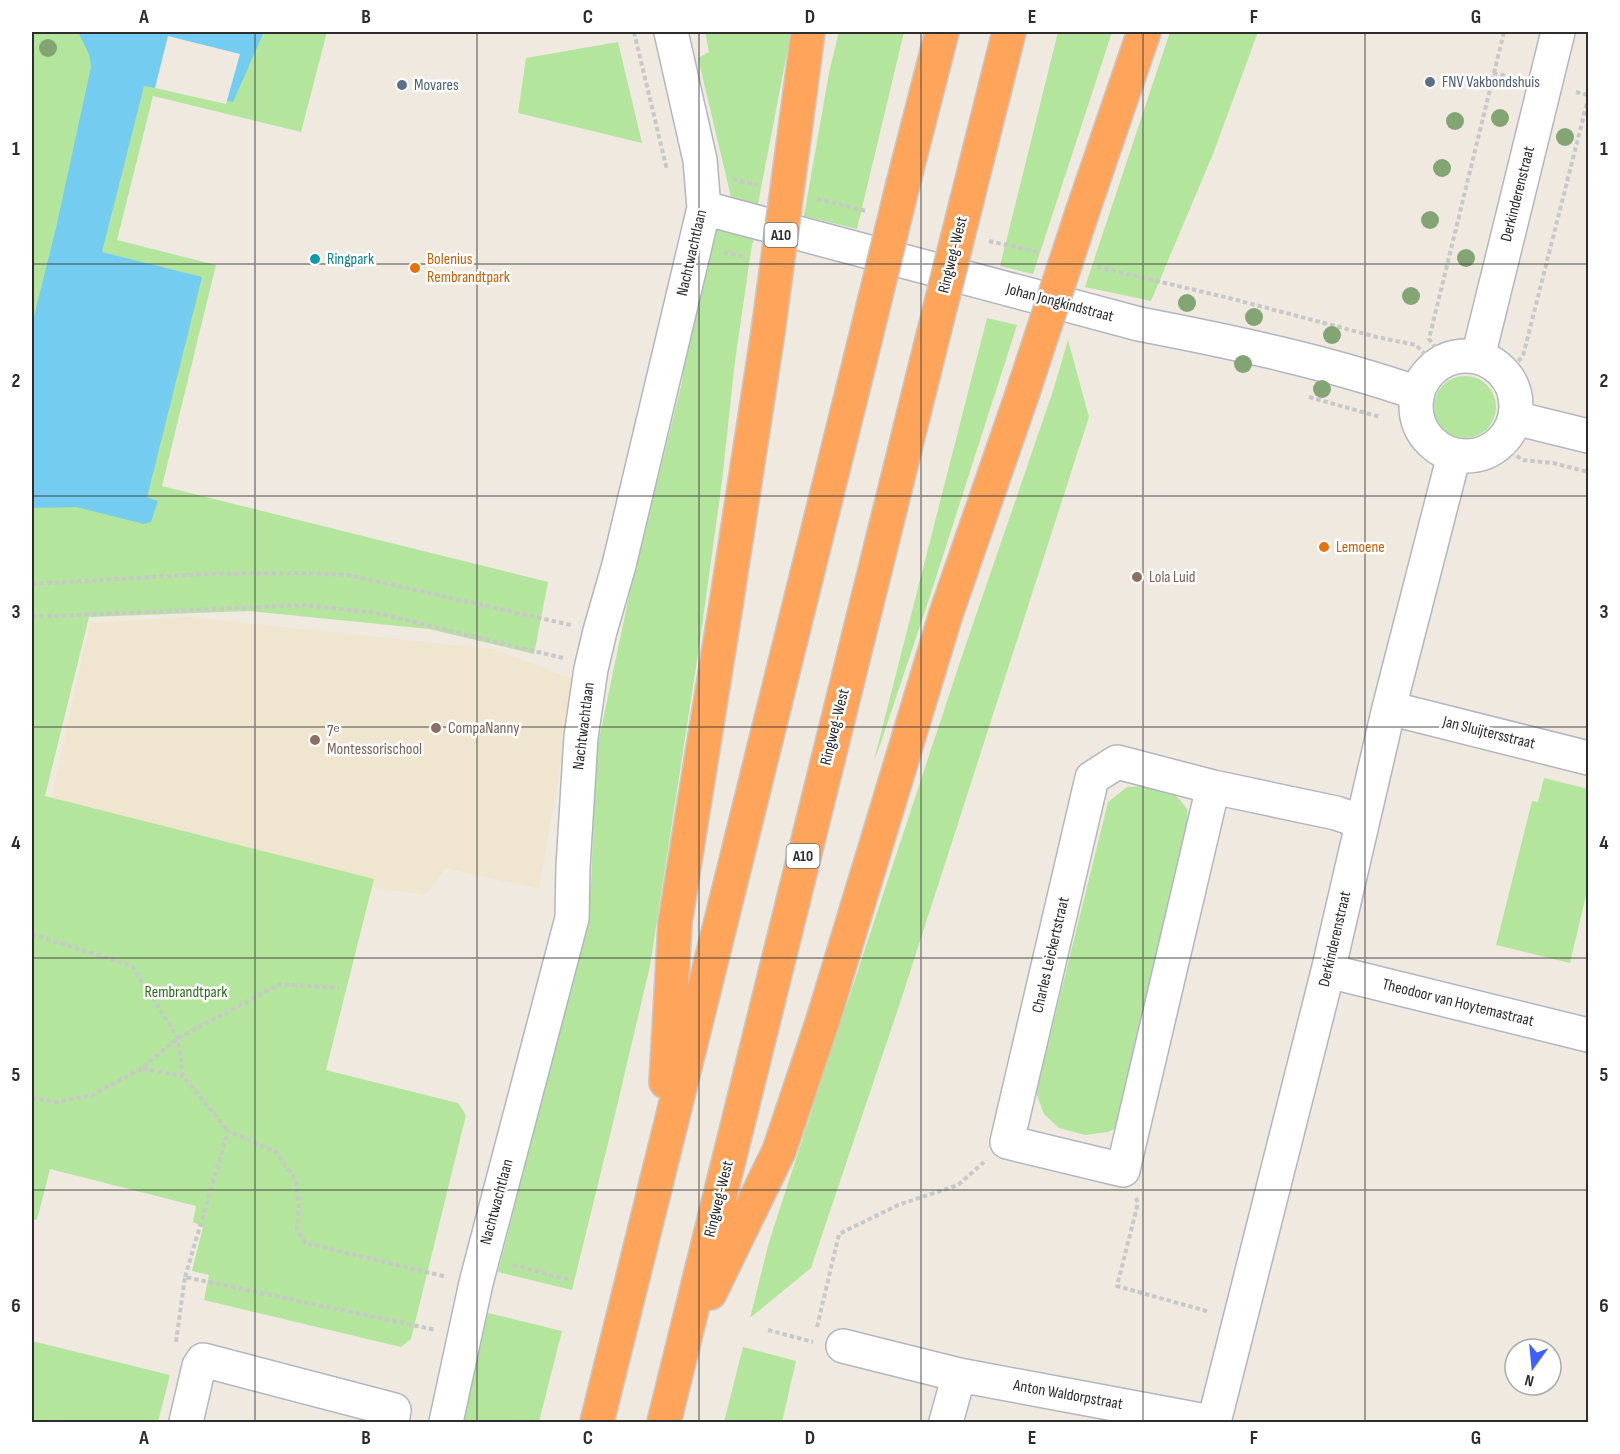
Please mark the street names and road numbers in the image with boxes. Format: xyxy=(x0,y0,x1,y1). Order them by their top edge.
street label: Derkinderenstraat xyxy=(1497,144,1539,244)
street label: Nachtwachtlaan xyxy=(673,208,711,298)
street label: Ringweg-West xyxy=(934,215,972,295)
road number: A10 xyxy=(764,223,798,247)
street label: Johan Jongkindstraat xyxy=(1003,279,1116,326)
street label: Nachtwachtlaan xyxy=(569,681,599,771)
street label: Ringweg-West xyxy=(816,687,854,767)
street label: Jan Sluijtersstraat xyxy=(1440,712,1537,754)
road number: A10 xyxy=(786,844,820,868)
street label: Derkinderenstraat xyxy=(1315,889,1355,989)
street label: Charles Leickertstraat xyxy=(1028,895,1074,1015)
street label: Theodoor van Hoytemastraat xyxy=(1380,975,1536,1031)
street label: Nachtwachtlaan xyxy=(476,1157,518,1247)
street label: Ringweg-West xyxy=(700,1159,738,1239)
street label: Anton Waldorpstraat xyxy=(1011,1376,1124,1414)

